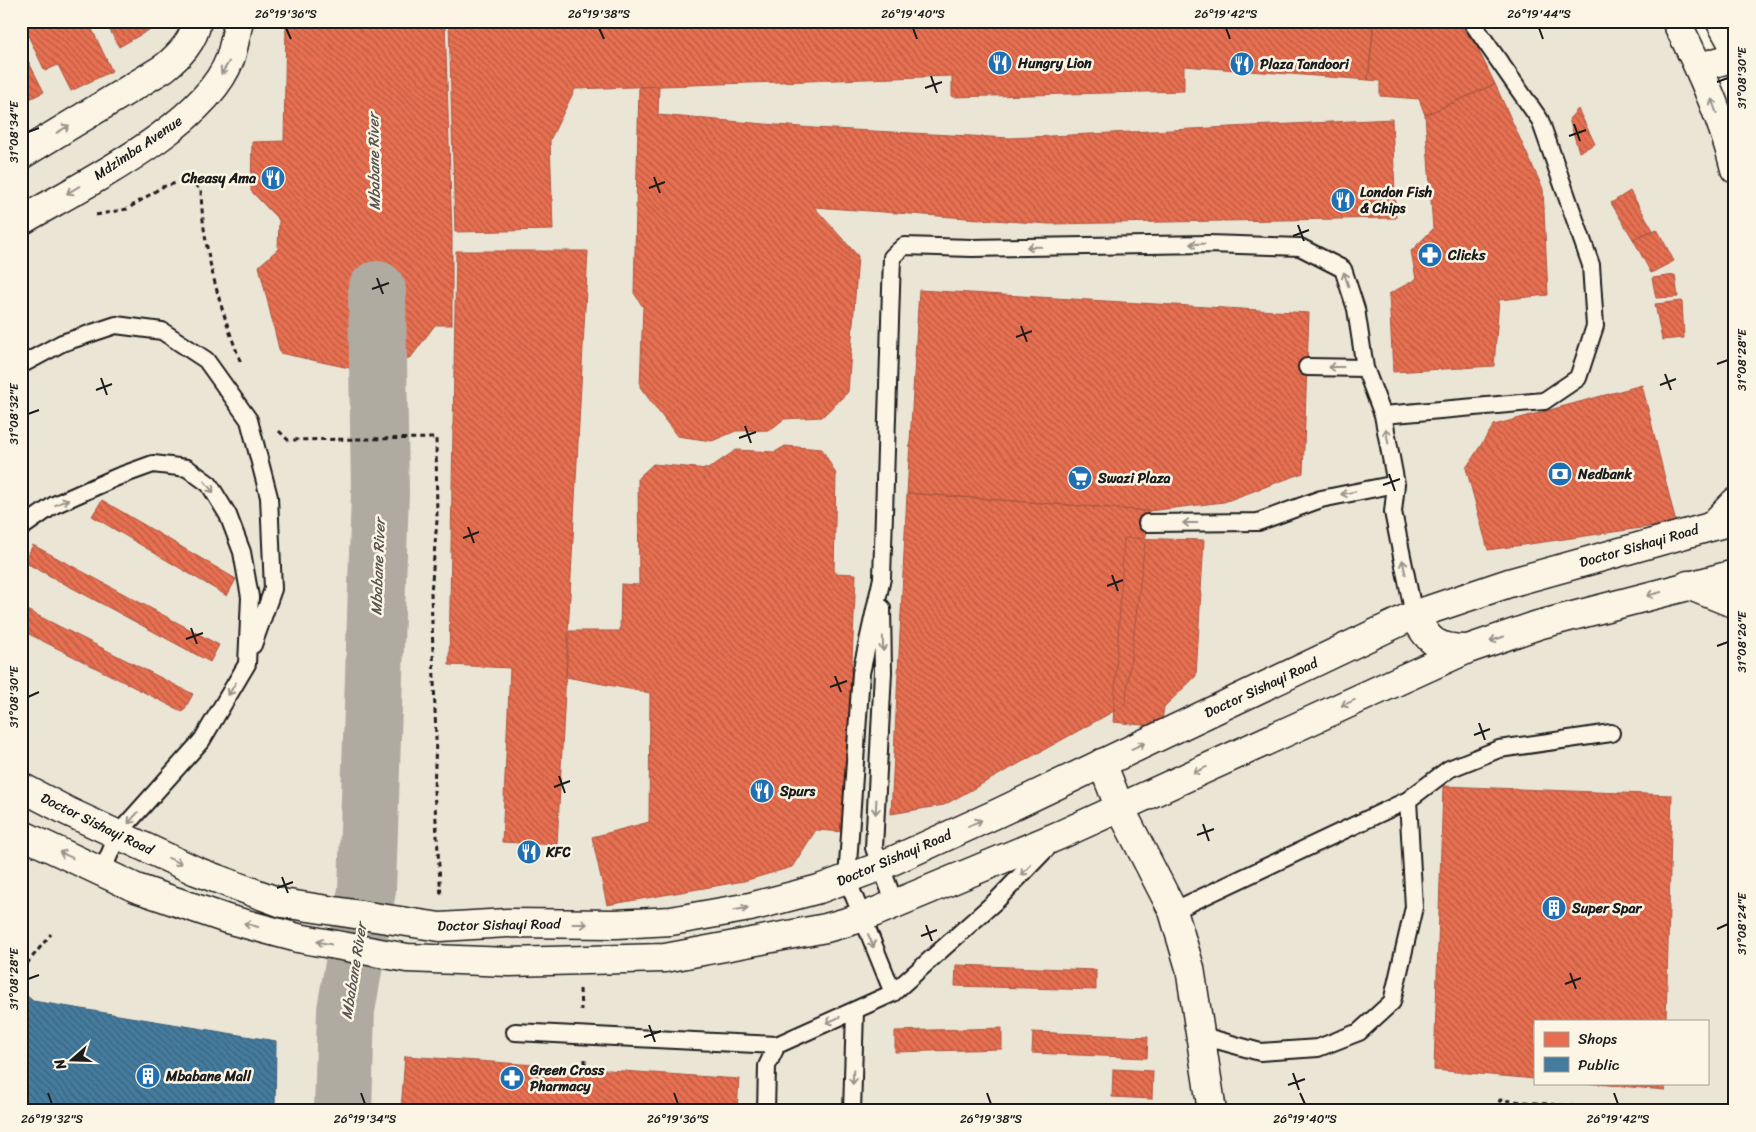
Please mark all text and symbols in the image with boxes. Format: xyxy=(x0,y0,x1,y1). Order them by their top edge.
text: 26°19'36"S xyxy=(255,3,317,25)
text: 26°19'38"S xyxy=(568,3,631,25)
text: 26°19'40"S xyxy=(881,3,945,25)
text: 26°19'42"S xyxy=(1195,3,1258,25)
text: 26°19'44"S xyxy=(1507,3,1571,25)
text: 31°08'30"E xyxy=(1731,46,1753,109)
restaurant icon: Hungry Lion xyxy=(987,50,1013,76)
place label: Hungry Lion xyxy=(1017,51,1092,76)
restaurant icon: Plaza Tandoori xyxy=(1229,51,1255,77)
place label: Plaza Tandoori xyxy=(1260,52,1350,77)
one-way arrow xyxy=(219,60,229,74)
one-way arrow xyxy=(1709,99,1718,114)
text: 31°08'34"E xyxy=(3,100,25,163)
street label: Mdzimba Avenue xyxy=(88,109,188,187)
water label: Mbabane River xyxy=(360,110,388,211)
one-way arrow xyxy=(55,124,69,134)
restaurant icon: Cheasy Ama xyxy=(260,165,286,191)
place label: Cheasy Ama xyxy=(180,166,257,191)
place label: London Fish & Chips xyxy=(1360,180,1433,221)
one-way arrow xyxy=(67,185,81,195)
restaurant icon: London Fish & Chips xyxy=(1330,187,1356,213)
one-way arrow xyxy=(1189,239,1206,249)
one-way arrow xyxy=(1027,242,1043,251)
pharmacy icon: Clicks xyxy=(1417,242,1443,268)
place label: Clicks xyxy=(1447,243,1486,268)
one-way arrow xyxy=(1341,272,1351,288)
text: 31°08'28"E xyxy=(1731,328,1753,391)
one-way arrow xyxy=(1329,362,1345,372)
text: 31°08'32"E xyxy=(3,382,25,445)
one-way arrow xyxy=(1382,428,1391,444)
bank icon: Nedbank xyxy=(1547,461,1573,487)
place label: Nedbank xyxy=(1577,462,1632,487)
supermarket icon: Swazi Plaza xyxy=(1067,465,1093,491)
place label: Swazi Plaza xyxy=(1097,466,1171,491)
one-way arrow xyxy=(204,481,215,494)
one-way arrow xyxy=(1340,489,1356,499)
one-way arrow xyxy=(54,496,69,506)
water label: Mbabane River xyxy=(363,515,393,616)
street label: Doctor Sishayi Road xyxy=(1576,517,1703,575)
one-way arrow xyxy=(1183,518,1199,528)
one-way arrow xyxy=(1399,559,1408,575)
one-way arrow xyxy=(1646,590,1662,599)
text: 31°08'26"E xyxy=(1731,610,1753,673)
one-way arrow xyxy=(1490,635,1506,644)
one-way arrow xyxy=(878,636,888,652)
street label: Doctor Sishayi Road xyxy=(1200,650,1324,725)
text: 31°08'30"E xyxy=(3,665,25,728)
one-way arrow xyxy=(226,682,236,696)
one-way arrow xyxy=(1341,699,1356,709)
one-way arrow xyxy=(1130,741,1145,751)
one-way arrow xyxy=(1193,765,1208,775)
restaurant icon: Spurs xyxy=(749,778,775,804)
place label: Spurs xyxy=(779,779,815,804)
street label: Doctor Sishayi Road xyxy=(36,786,159,863)
one-way arrow xyxy=(871,798,881,814)
one-way arrow xyxy=(127,811,139,824)
one-way arrow xyxy=(967,818,982,828)
street label: Doctor Sishayi Road xyxy=(832,822,957,894)
restaurant icon: KFC xyxy=(516,839,542,865)
place label: KFC xyxy=(545,840,571,865)
one-way arrow xyxy=(59,850,74,860)
one-way arrow xyxy=(167,857,182,867)
one-way arrow xyxy=(1020,864,1032,876)
text: 31°08'24"E xyxy=(1731,892,1753,955)
building icon: Super Spar xyxy=(1541,895,1567,921)
place label: Super Spar xyxy=(1571,896,1642,921)
one-way arrow xyxy=(733,904,749,914)
street label: Doctor Sishayi Road xyxy=(437,911,562,939)
water label: Mbabane River xyxy=(334,918,375,1021)
one-way arrow xyxy=(571,919,587,929)
one-way arrow xyxy=(243,920,259,929)
one-way arrow xyxy=(866,933,876,948)
one-way arrow xyxy=(317,938,333,947)
text: 31°08'28"E xyxy=(3,947,25,1010)
one-way arrow xyxy=(826,1016,841,1026)
legend xyxy=(1534,1020,1708,1084)
text: Shops xyxy=(1578,1026,1618,1052)
north arrow xyxy=(48,1034,98,1084)
text: Public xyxy=(1578,1052,1620,1078)
text: N xyxy=(47,1055,74,1074)
place label: Green Cross Pharmacy xyxy=(529,1058,605,1099)
building icon: Mbabane Mall xyxy=(135,1063,161,1089)
place label: Mbabane Mall xyxy=(165,1064,252,1089)
pharmacy icon: Green Cross Pharmacy xyxy=(499,1065,525,1091)
one-way arrow xyxy=(848,1068,858,1084)
text: 26°19'32"S xyxy=(21,1108,83,1130)
text: 26°19'34"S xyxy=(334,1108,397,1130)
text: 26°19'36"S xyxy=(647,1108,709,1130)
text: 26°19'38"S xyxy=(960,1108,1023,1130)
text: 26°19'40"S xyxy=(1273,1108,1337,1130)
text: 26°19'42"S xyxy=(1587,1108,1650,1130)

